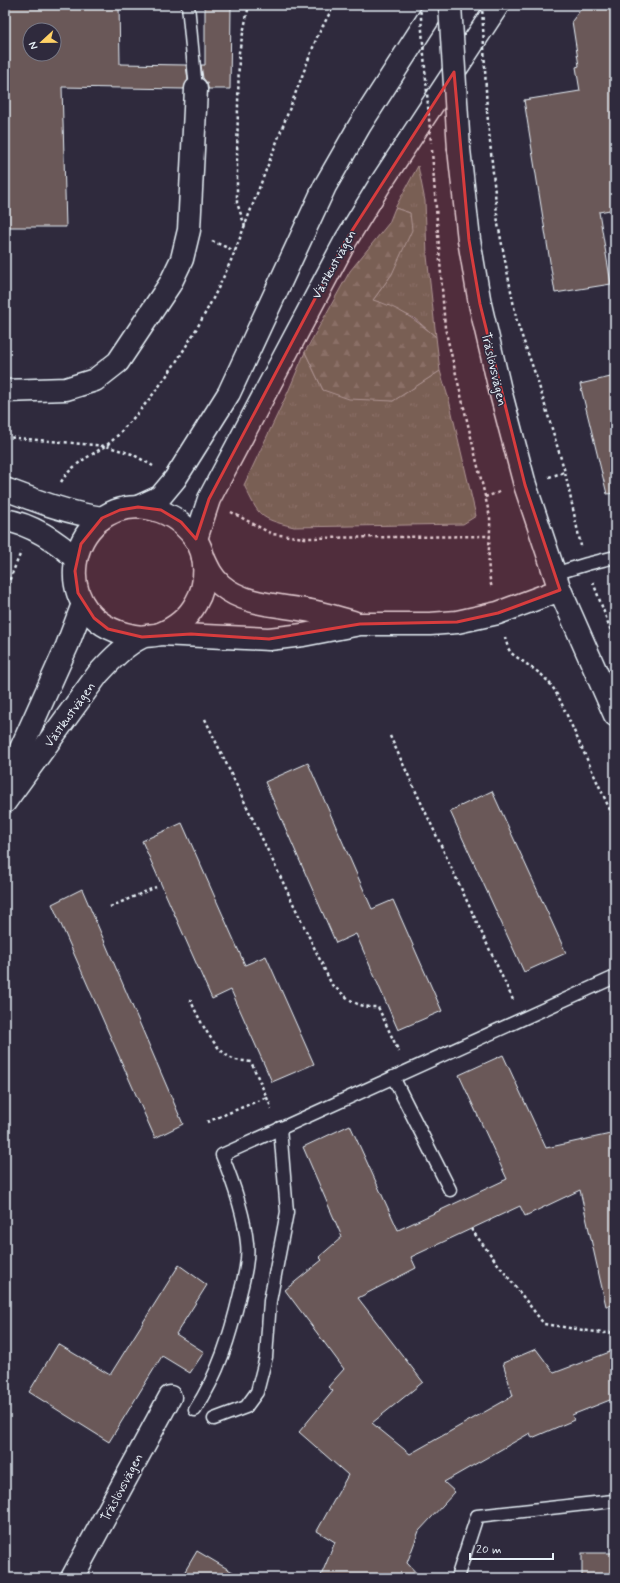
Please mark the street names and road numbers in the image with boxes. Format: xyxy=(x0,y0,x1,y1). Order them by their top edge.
street label: Västkustvägen xyxy=(308,227,360,302)
street label: Träslövsvägen xyxy=(477,331,510,408)
street label: Västkustvägen xyxy=(41,679,100,751)
street label: Träslövsvägen xyxy=(97,1451,147,1525)

